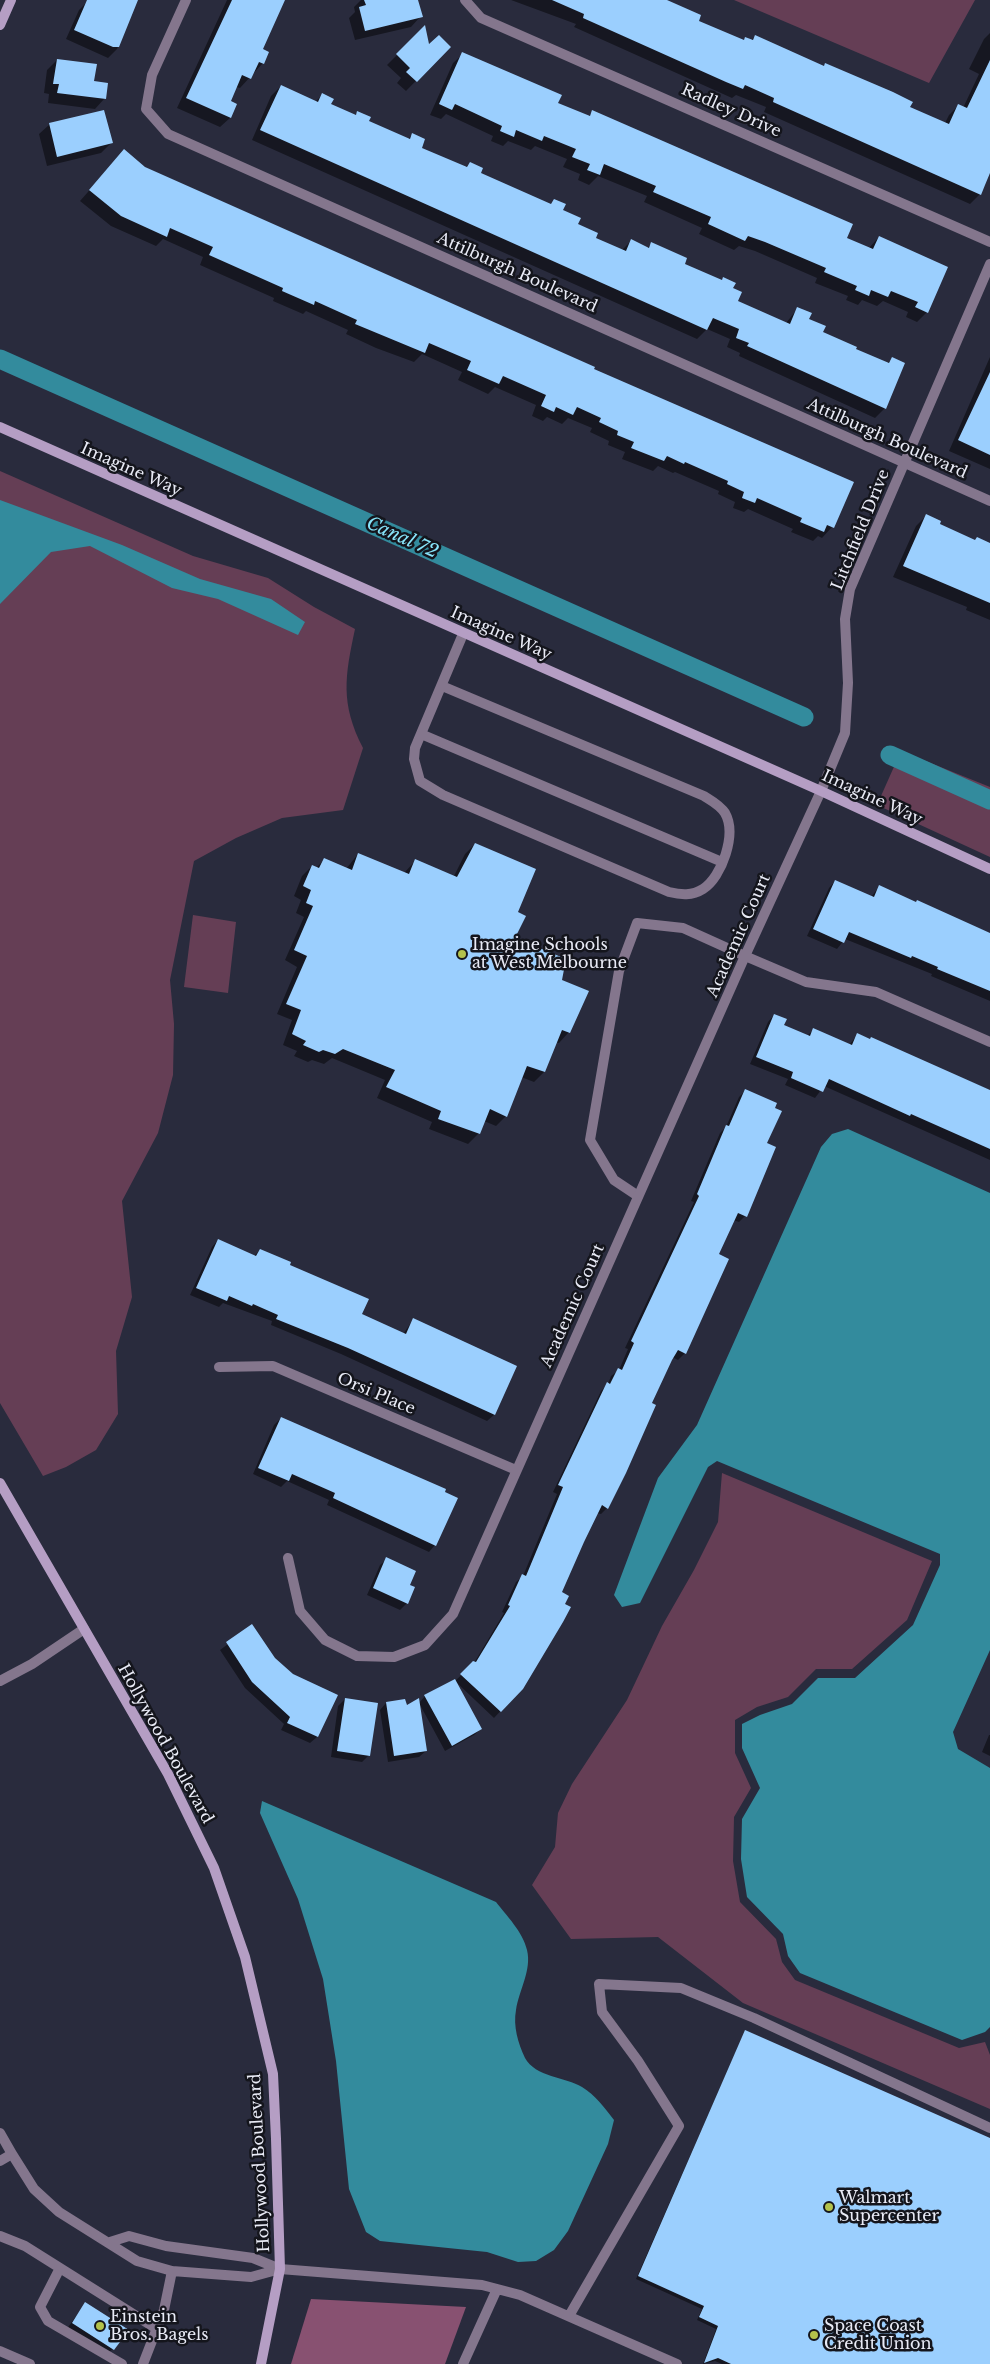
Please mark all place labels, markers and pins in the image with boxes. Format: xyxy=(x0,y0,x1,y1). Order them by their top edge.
place label: Imagine Schools at West Melbourne xyxy=(472,935,627,973)
marker: Imagine Schools at West Melbourne xyxy=(456,948,468,960)
place label: Walmart Supercenter xyxy=(839,2188,939,2226)
marker: Walmart Supercenter xyxy=(823,2201,835,2213)
place label: Einstein Bros. Bagels xyxy=(110,2307,209,2345)
place label: Space Coast Credit Union xyxy=(824,2316,932,2354)
marker: Einstein Bros. Bagels xyxy=(94,2320,106,2332)
marker: Space Coast Credit Union xyxy=(808,2329,820,2341)

